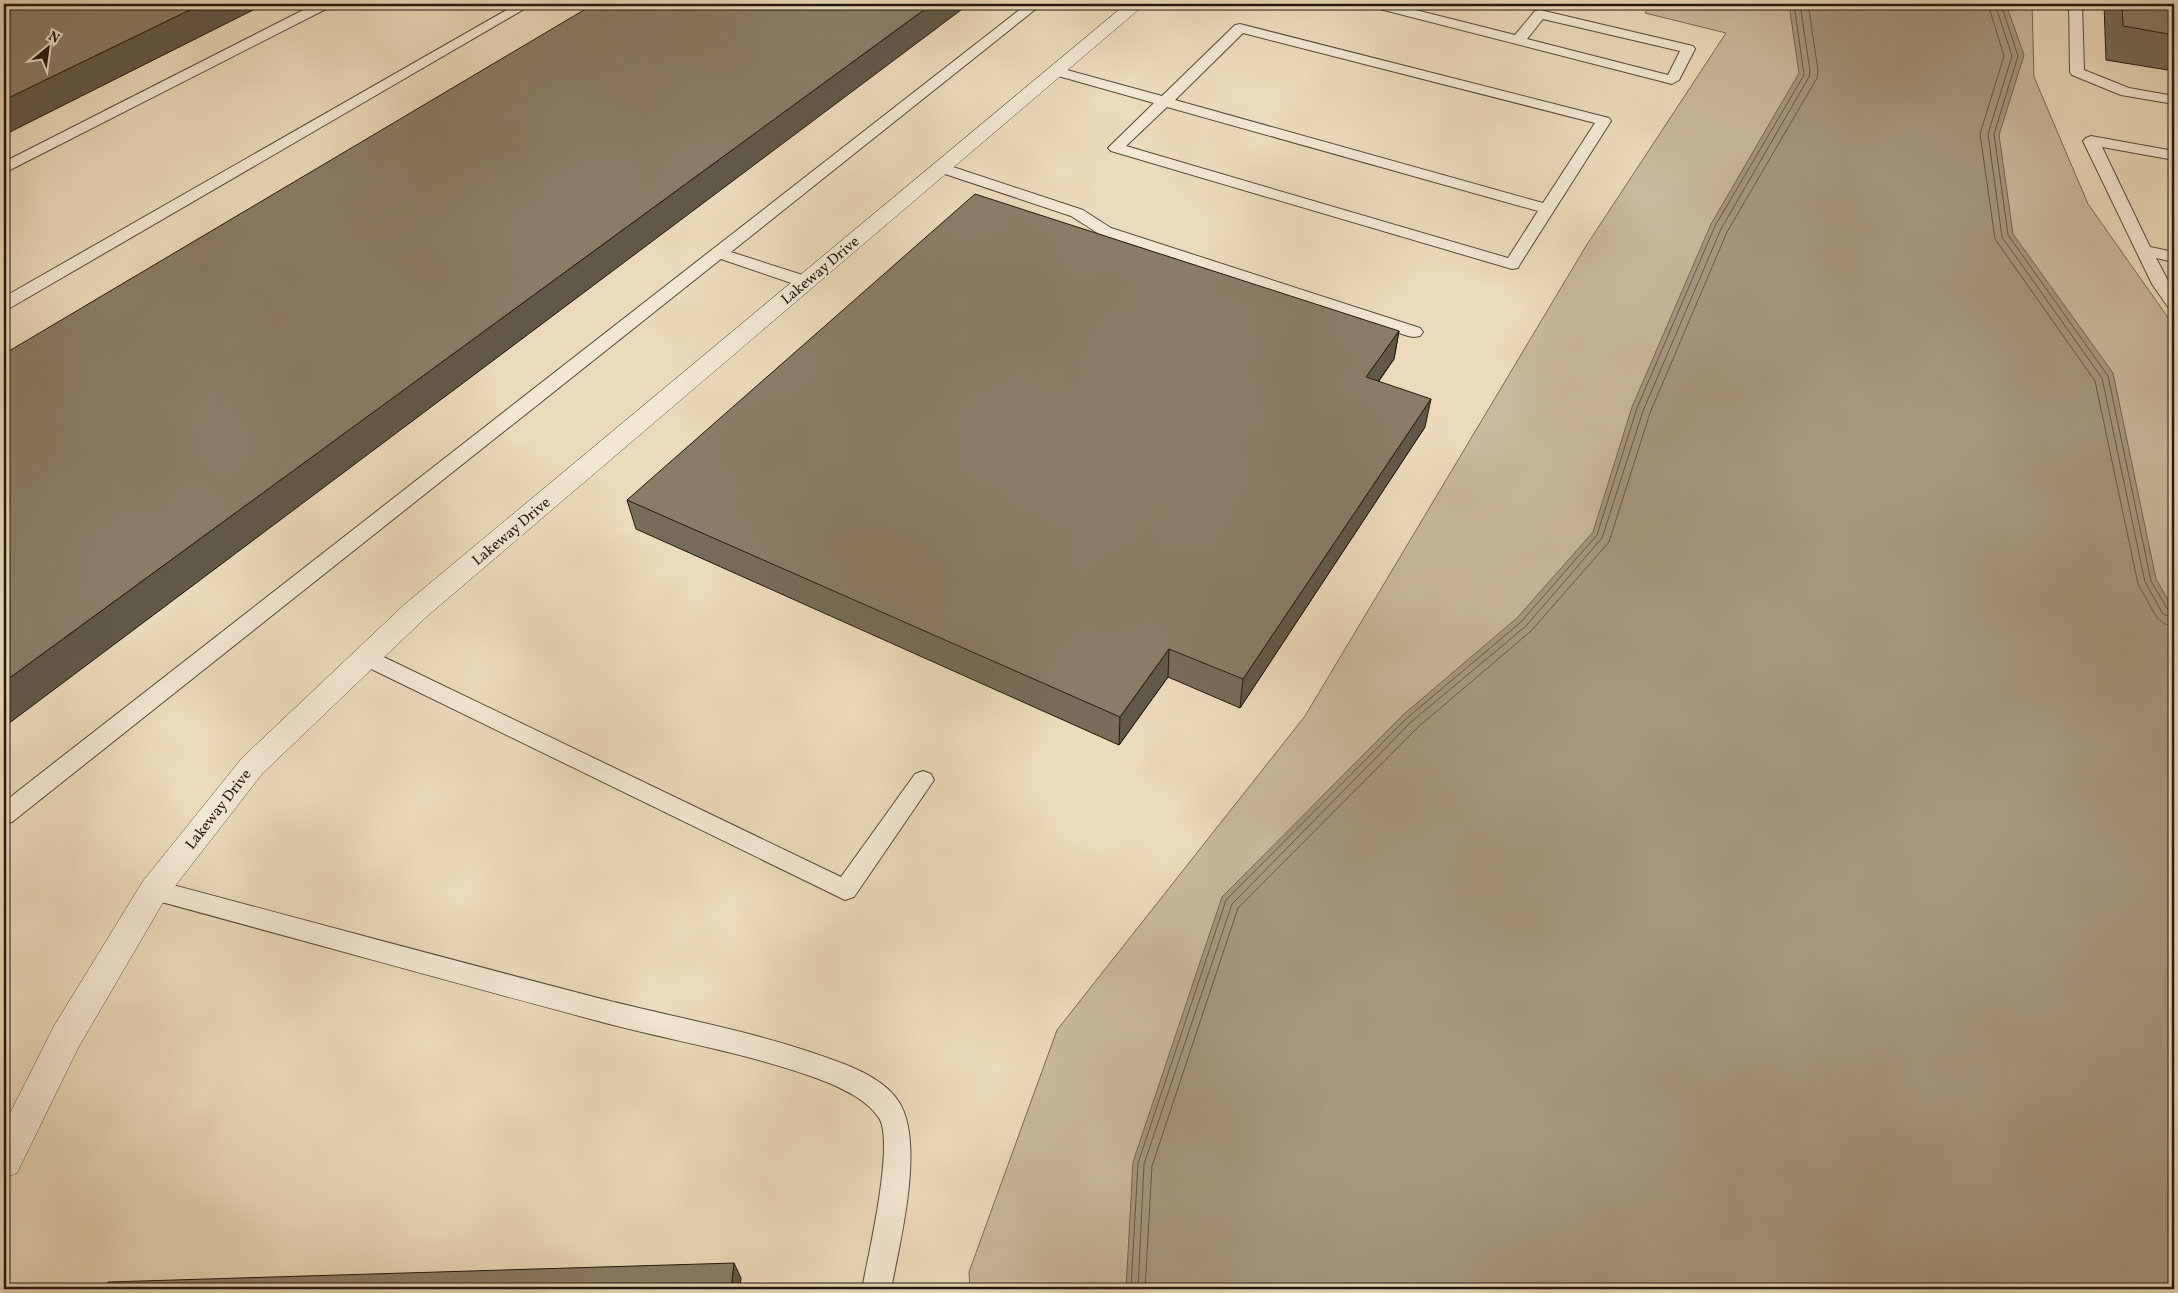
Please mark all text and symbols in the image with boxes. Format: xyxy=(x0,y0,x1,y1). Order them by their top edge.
north arrow xyxy=(22,22,72,72)
text: N xyxy=(45,27,63,49)
street label: Lakeway Drive xyxy=(777,232,865,310)
street label: Lakeway Drive xyxy=(468,493,556,571)
street label: Lakeway Drive xyxy=(181,765,257,854)

